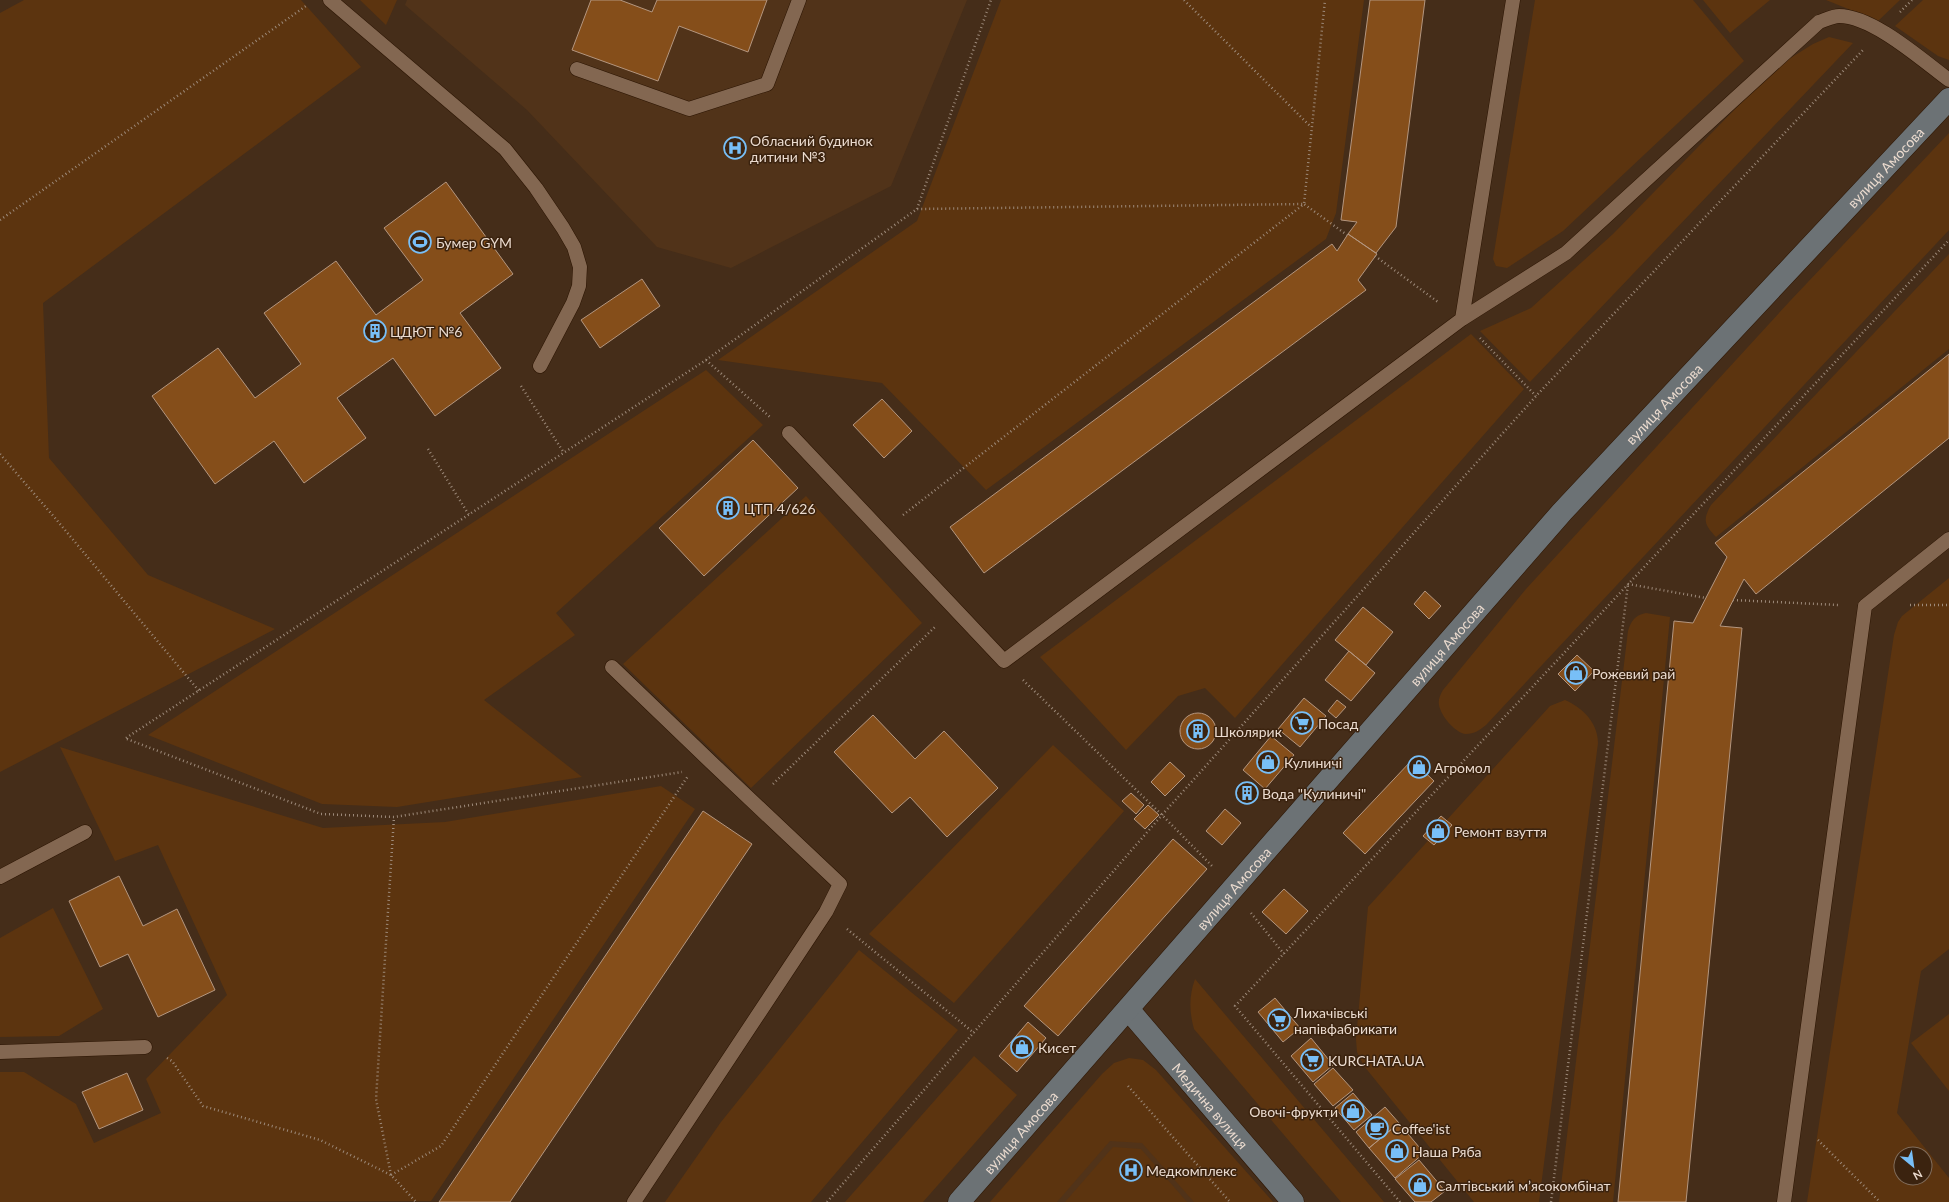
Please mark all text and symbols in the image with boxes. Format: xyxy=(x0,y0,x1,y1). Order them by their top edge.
street label: вулиця Амосова xyxy=(1843,123,1927,211)
place label: Обласний будинок дитини №3 xyxy=(750,132,874,165)
hospital icon: Обласний будинок дитини №3 xyxy=(722,135,748,161)
sports icon: Бумер GYM xyxy=(407,229,433,255)
place label: Бумер GYM xyxy=(436,234,512,251)
building icon: ЦДЮТ №6 xyxy=(362,318,388,344)
place label: ЦДЮТ №6 xyxy=(390,323,462,340)
street label: вулиця Амосова xyxy=(1622,360,1706,447)
building icon: ЦТП 4/626 xyxy=(715,495,741,521)
place label: ЦТП 4/626 xyxy=(744,500,816,517)
street label: вулиця Амосова xyxy=(1406,599,1487,689)
shop icon: Рожевий рай xyxy=(1563,660,1589,686)
place label: Рожевий рай xyxy=(1592,665,1675,682)
supermarket icon: Посад xyxy=(1289,710,1315,736)
place label: Посад xyxy=(1318,715,1359,732)
building icon: Школярик xyxy=(1185,718,1211,744)
place label: Школярик xyxy=(1214,723,1283,740)
shop icon: Кулиничі xyxy=(1255,749,1281,775)
place label: Кулиничі xyxy=(1284,754,1342,771)
shop icon: Агромол xyxy=(1406,754,1432,780)
place label: Агромол xyxy=(1434,759,1491,776)
building icon: Вода "Кулиничі" xyxy=(1234,780,1260,806)
place label: Вода "Кулиничі" xyxy=(1262,785,1366,802)
shop icon: Ремонт взуття xyxy=(1425,818,1451,844)
place label: Ремонт взуття xyxy=(1454,823,1547,840)
street label: вулиця Амосова xyxy=(1193,843,1274,933)
place label: Лихачівські напівфабрикати xyxy=(1293,1004,1397,1037)
supermarket icon: Лихачівські напівфабрикати xyxy=(1266,1007,1292,1033)
shop icon: Кисет xyxy=(1009,1034,1035,1060)
place label: Кисет xyxy=(1038,1039,1076,1056)
supermarket icon: KURCHATA.UA xyxy=(1299,1047,1325,1073)
place label: KURCHATA.UA xyxy=(1328,1052,1425,1069)
street label: Медична вулиця xyxy=(1169,1059,1252,1152)
street label: вулиця Амосова xyxy=(979,1087,1061,1177)
shop icon: Овочі-фрукти xyxy=(1340,1098,1366,1124)
place label: Овочі-фрукти xyxy=(1249,1103,1338,1120)
cafe icon: Coffee'ist xyxy=(1364,1115,1390,1141)
place label: Coffee'ist xyxy=(1392,1120,1450,1137)
shop icon: Наша Ряба xyxy=(1384,1138,1410,1164)
place label: Наша Ряба xyxy=(1412,1143,1482,1160)
north arrow xyxy=(1893,1146,1933,1186)
hospital icon: Медкомплекс xyxy=(1118,1157,1144,1183)
place label: Медкомплекс xyxy=(1146,1162,1237,1179)
text: N xyxy=(1911,1167,1925,1183)
shop icon: Салтівський мʼясокомбінат xyxy=(1407,1172,1433,1198)
place label: Салтівський мʼясокомбінат xyxy=(1436,1177,1611,1194)

